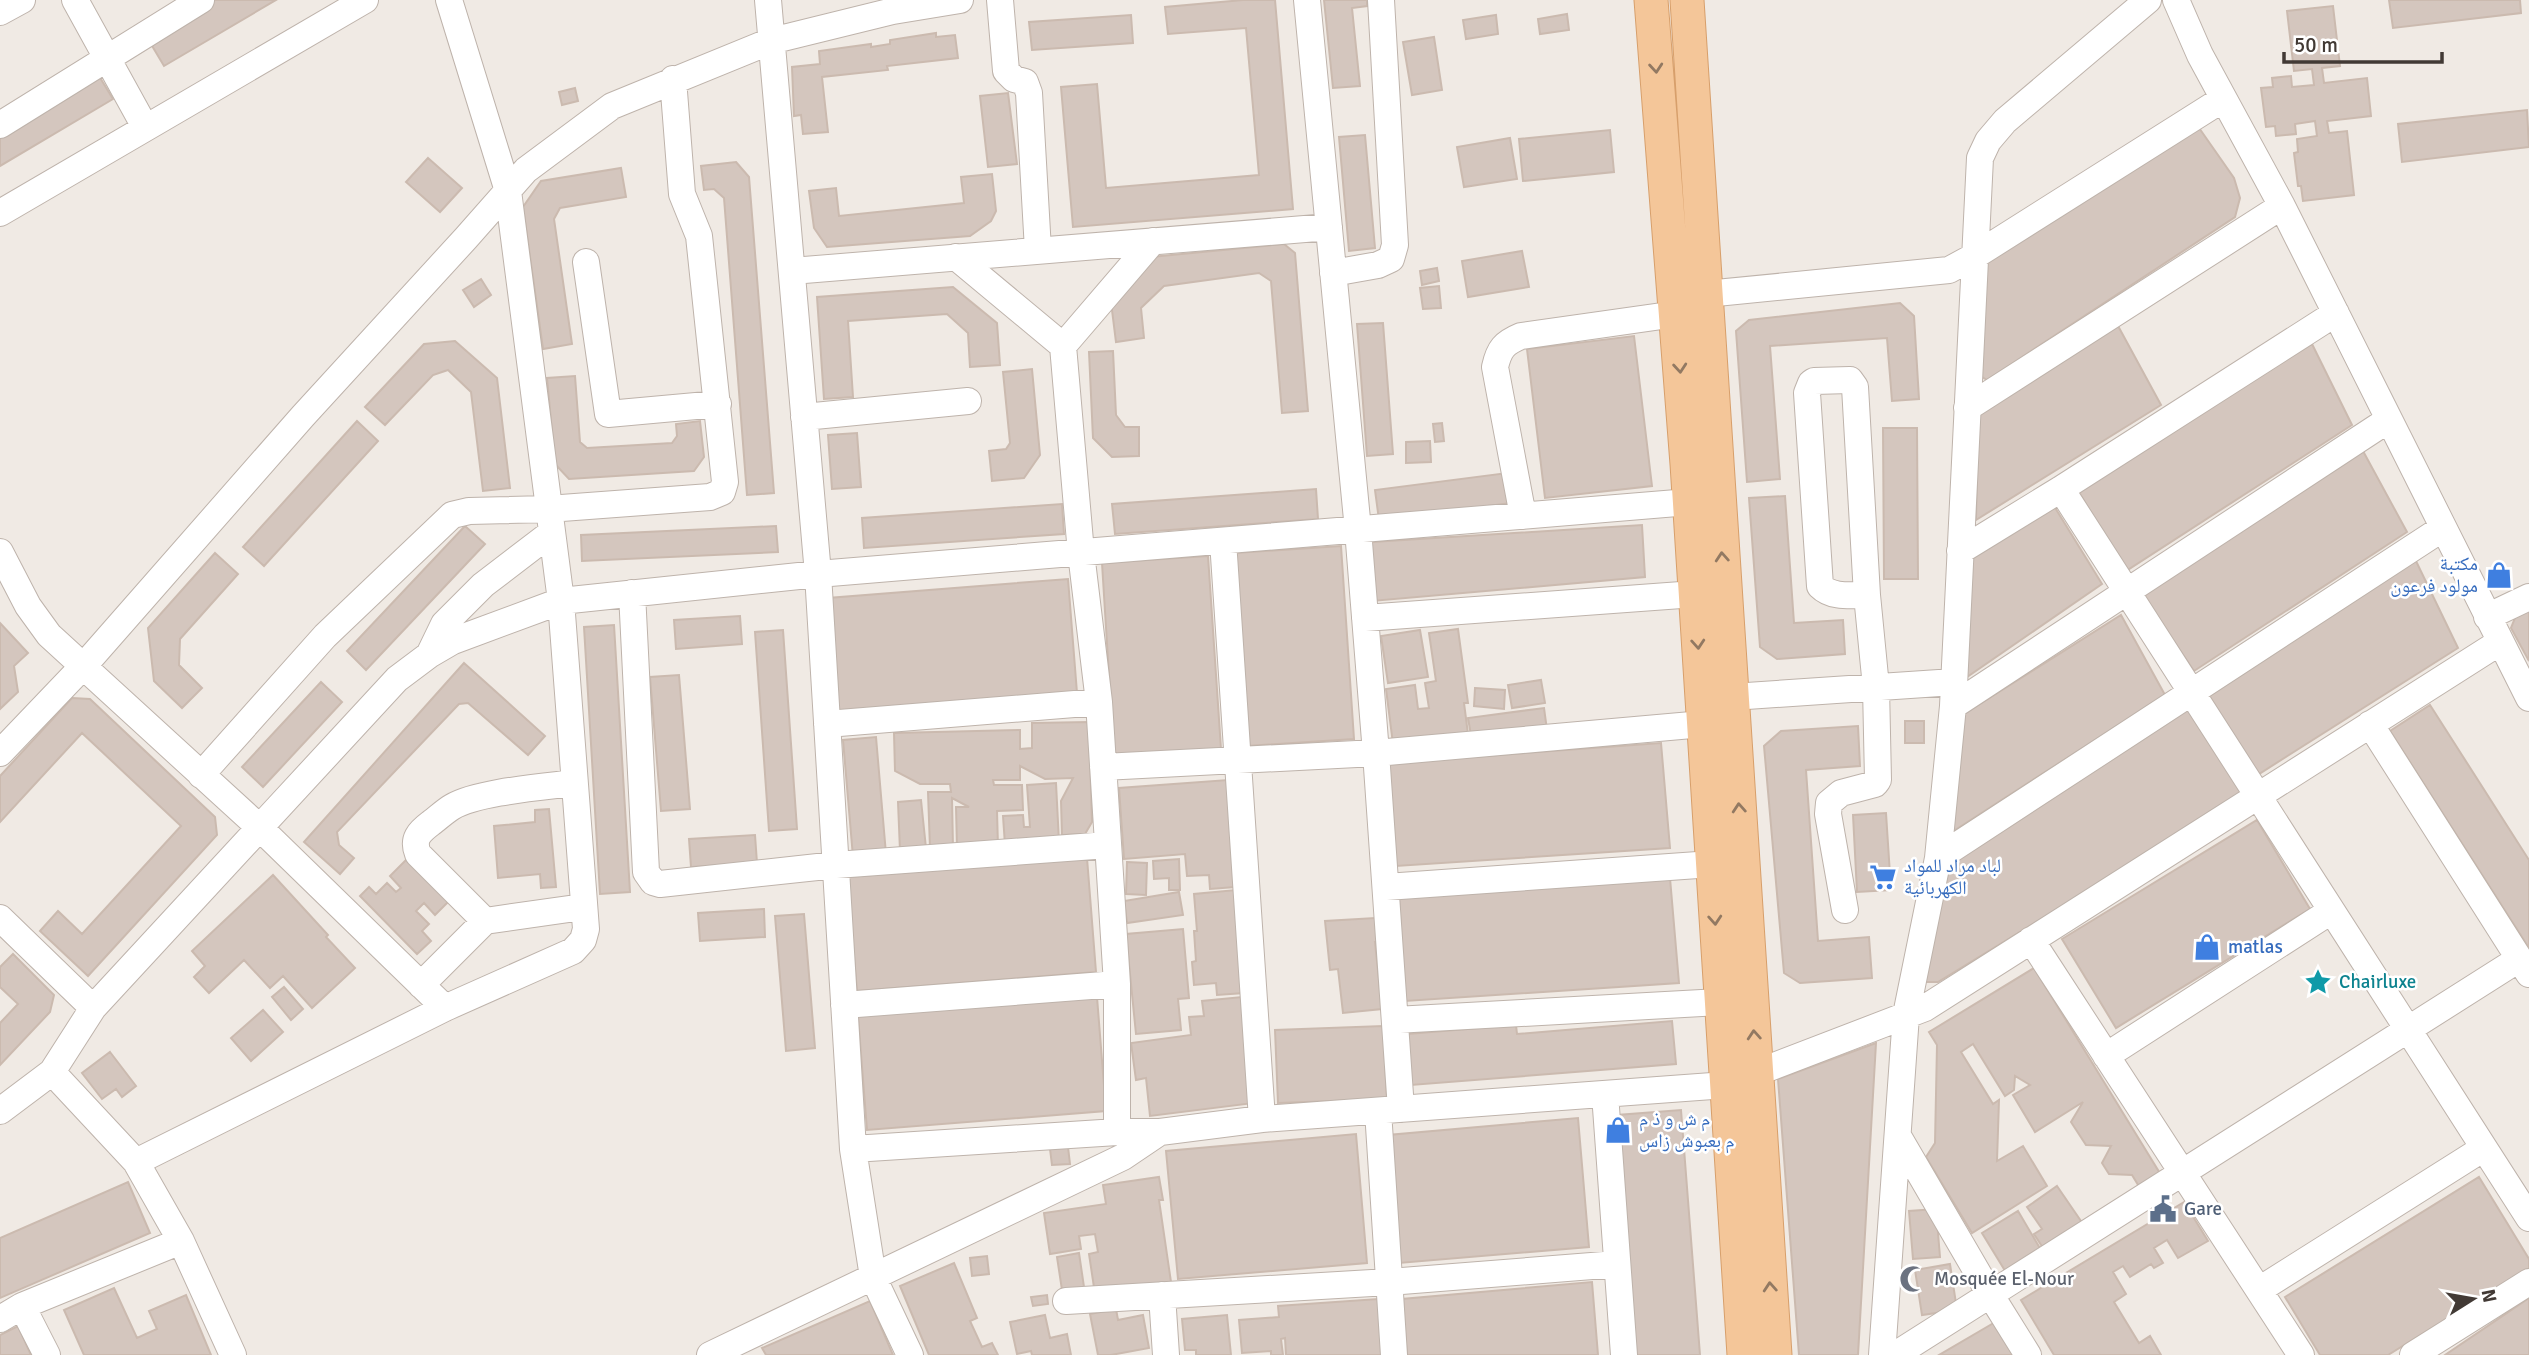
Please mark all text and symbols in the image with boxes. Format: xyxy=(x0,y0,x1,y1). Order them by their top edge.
scale bar xyxy=(2284,21,2442,65)
text: 50 m xyxy=(2294,32,2338,58)
one-way arrow xyxy=(1648,63,1663,74)
one-way arrow xyxy=(1672,363,1687,374)
one-way arrow xyxy=(1715,551,1730,562)
place label: مكتبة مولود فرعون xyxy=(2390,552,2478,598)
shop icon: مكتبة مولود فرعون xyxy=(2484,560,2514,590)
one-way arrow xyxy=(1690,639,1705,650)
one-way arrow xyxy=(1732,803,1747,814)
place label: لباد مراد للمواد الكهربائية xyxy=(1904,854,2001,900)
supermarket icon: لباد مراد للمواد الكهربائية xyxy=(1868,862,1898,892)
one-way arrow xyxy=(1708,915,1723,926)
shop icon: matlas xyxy=(2192,932,2222,962)
place label: matlas xyxy=(2228,935,2283,959)
place icon: Chairluxe xyxy=(2303,967,2333,997)
place label: Chairluxe xyxy=(2339,970,2416,994)
one-way arrow xyxy=(1747,1030,1762,1041)
place label: م ش و ذ م م بعبوش زاس xyxy=(1639,1107,1735,1154)
shop icon: م ش و ذ م م بعبوش زاس xyxy=(1603,1115,1633,1145)
public building icon: Gare xyxy=(2148,1194,2178,1224)
place label: Gare xyxy=(2184,1197,2222,1221)
mosque icon: Mosquée El-Nour xyxy=(1898,1264,1928,1294)
north arrow xyxy=(2438,1264,2508,1334)
place label: Mosquée El-Nour xyxy=(1934,1267,2074,1291)
one-way arrow xyxy=(1763,1281,1778,1292)
text: N xyxy=(2476,1287,2502,1305)

